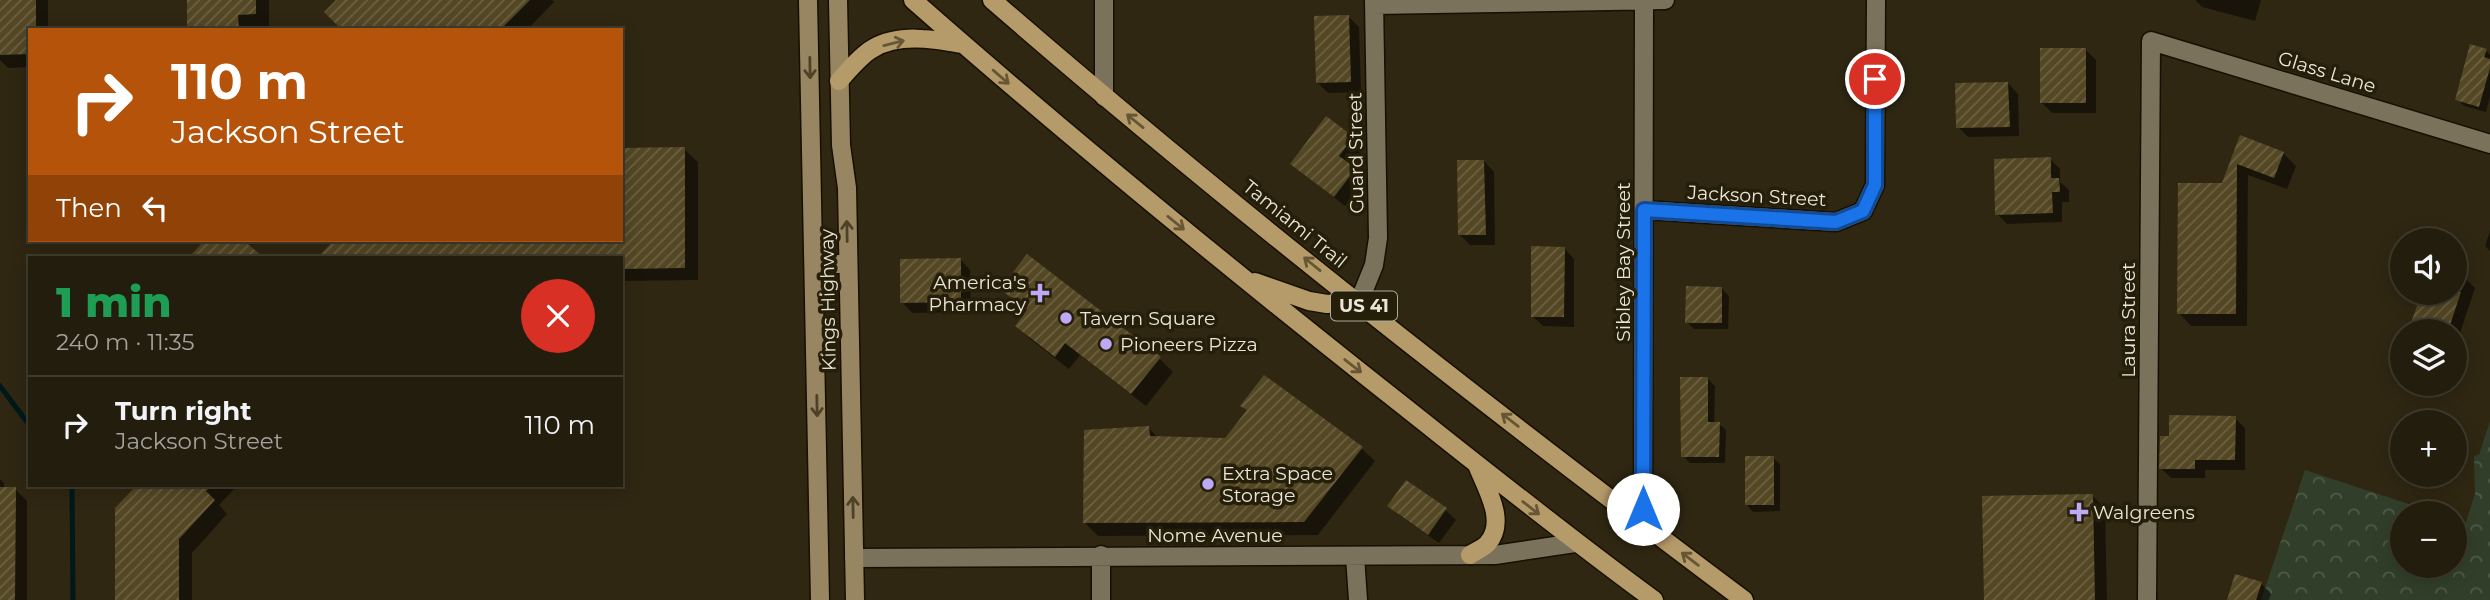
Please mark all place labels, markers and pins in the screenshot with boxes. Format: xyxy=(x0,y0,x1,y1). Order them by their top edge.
pin xyxy=(1845,49,1905,109)
place label: America's Pharmacy xyxy=(929,271,1027,316)
marker: America's Pharmacy xyxy=(1032,285,1048,301)
place label: Tavern Square xyxy=(1080,307,1216,330)
marker: Tavern Square xyxy=(1058,310,1074,326)
place label: Pioneers Pizza xyxy=(1120,333,1258,356)
marker: Pioneers Pizza xyxy=(1098,336,1114,352)
place label: Extra Space Storage xyxy=(1222,462,1333,507)
marker: Extra Space Storage xyxy=(1200,476,1216,492)
place label: Walgreens xyxy=(2093,501,2195,524)
marker: Walgreens xyxy=(2071,504,2087,520)

